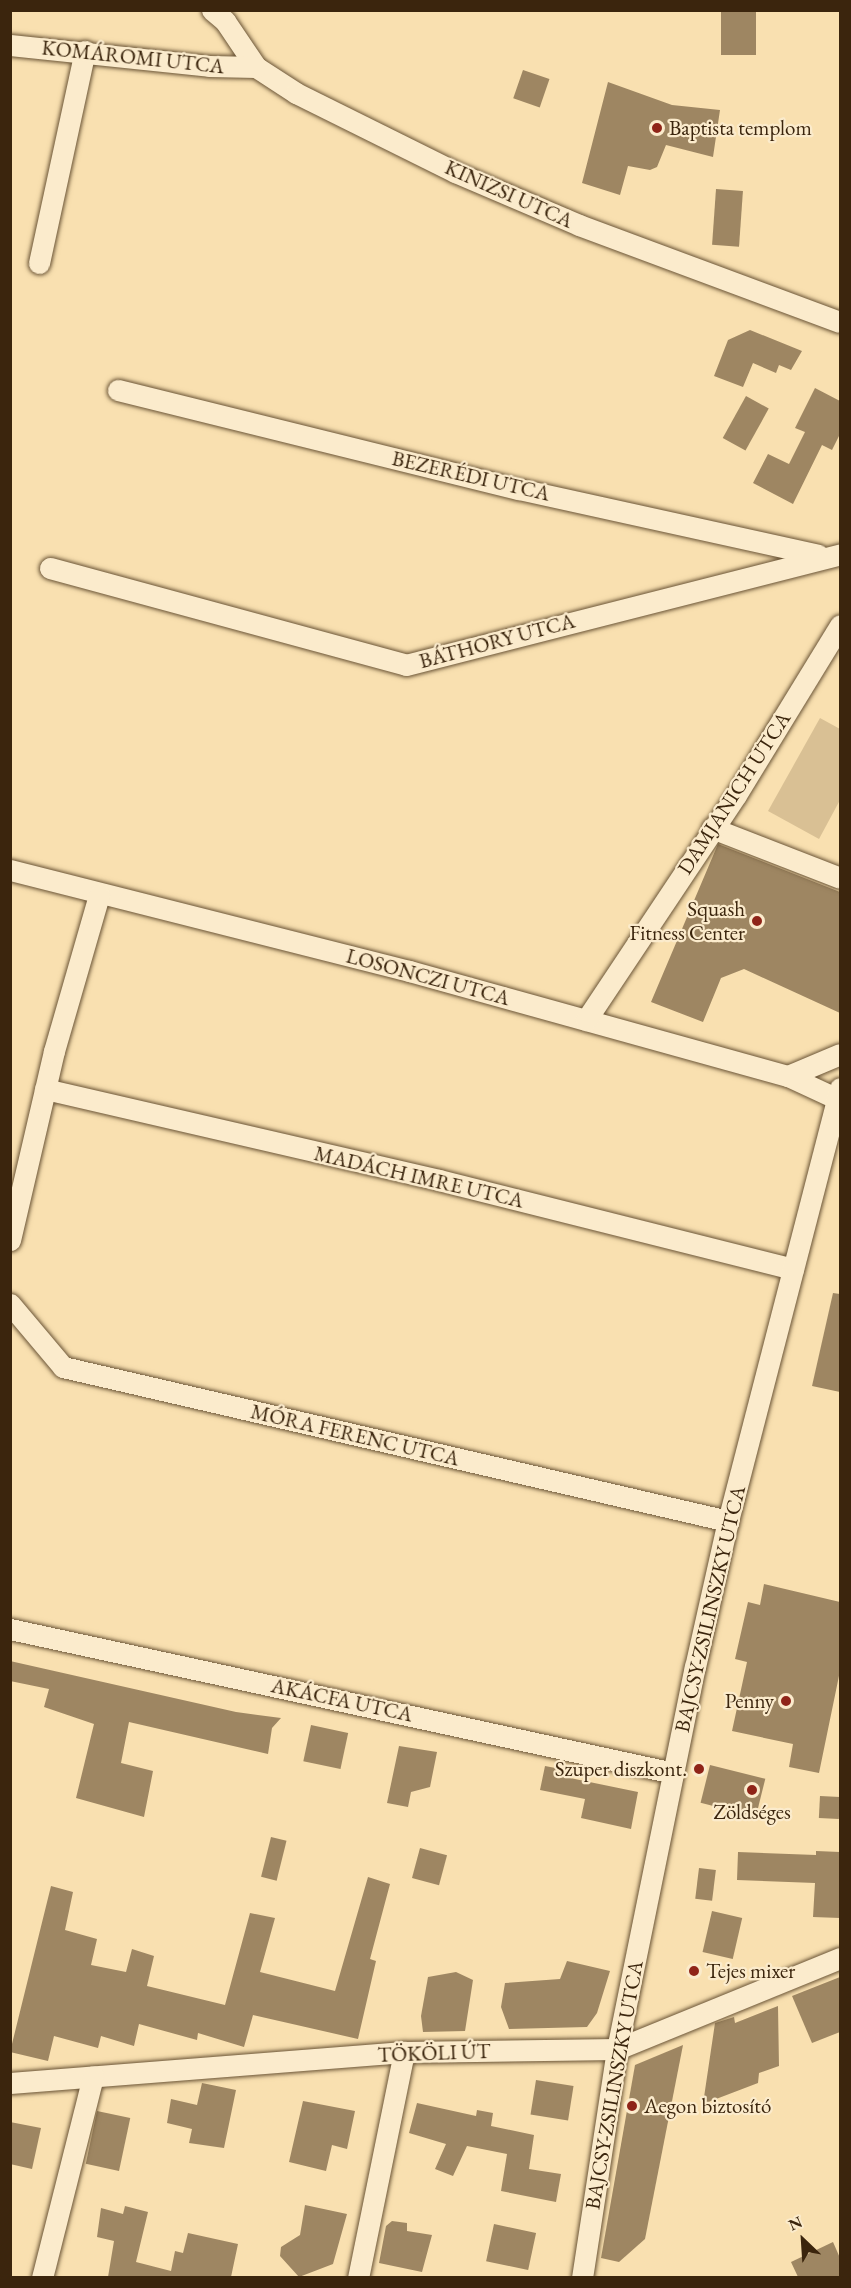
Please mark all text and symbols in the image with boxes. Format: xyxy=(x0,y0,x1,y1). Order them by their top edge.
street label: KOMÁROMI UTCA xyxy=(40,35,226,79)
place label: Baptista templom xyxy=(669,115,812,141)
marker: Baptista templom xyxy=(650,121,664,135)
street label: KINIZSI UTCA xyxy=(441,155,577,233)
street label: BEZERÉDI UTCA xyxy=(390,446,552,506)
street label: BÁTHORY UTCA xyxy=(416,608,578,674)
street label: DAMJANICH UTCA xyxy=(672,707,796,879)
place label: Squash Fitness Center xyxy=(629,896,745,946)
marker: Squash Fitness Center xyxy=(750,914,764,928)
street label: LOSONCZI UTCA xyxy=(343,943,513,1011)
street label: MADÁCH IMRE UTCA xyxy=(312,1141,526,1213)
street label: MÓRA FERENC UTCA xyxy=(248,1399,462,1471)
street label: BAJCSY-ZSILINSZKY UTCA xyxy=(669,1483,751,1735)
street label: AKÁCFA UTCA xyxy=(269,1673,415,1727)
place label: Penny xyxy=(725,1688,774,1714)
marker: Penny xyxy=(779,1694,793,1708)
place label: Szuper diszkont. xyxy=(555,1756,687,1782)
marker: Szuper diszkont. xyxy=(692,1762,706,1776)
marker: Zöldséges xyxy=(745,1783,759,1797)
place label: Zöldséges xyxy=(713,1799,791,1825)
street label: BAJCSY-ZSILINSZKY UTCA xyxy=(580,1958,648,2212)
place label: Tejes mixer xyxy=(706,1958,795,1984)
marker: Tejes mixer xyxy=(687,1964,701,1978)
street label: TÖKÖLI ÚT xyxy=(377,2038,491,2068)
place label: Aegon biztosító xyxy=(644,2093,771,2119)
marker: Aegon biztosító xyxy=(625,2099,639,2113)
north arrow xyxy=(773,2210,833,2270)
text: N xyxy=(785,2211,805,2235)

